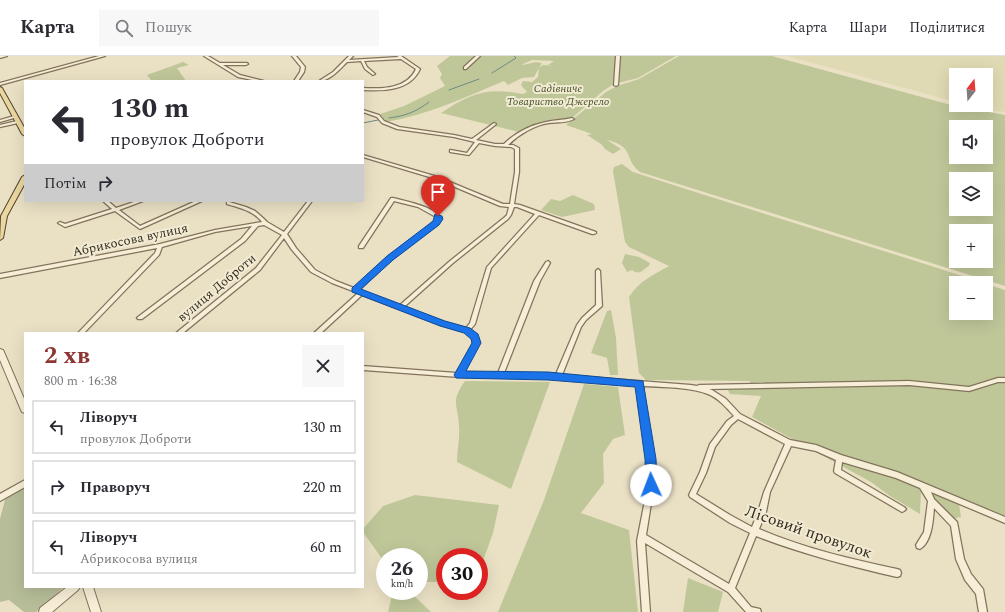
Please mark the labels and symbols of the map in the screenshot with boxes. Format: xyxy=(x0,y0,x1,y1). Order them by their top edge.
north arrow xyxy=(949,68,993,112)
park label: Садівниче Товариство Джерело xyxy=(507,80,610,110)
pin xyxy=(421,175,455,216)
street label: Абрикосова вулиця xyxy=(71,218,190,262)
street label: вулиця Доброти xyxy=(173,249,261,327)
position arrow xyxy=(630,464,672,506)
street label: Лісовий провулок xyxy=(742,499,876,565)
speed limit sign: 30 xyxy=(436,548,488,600)

